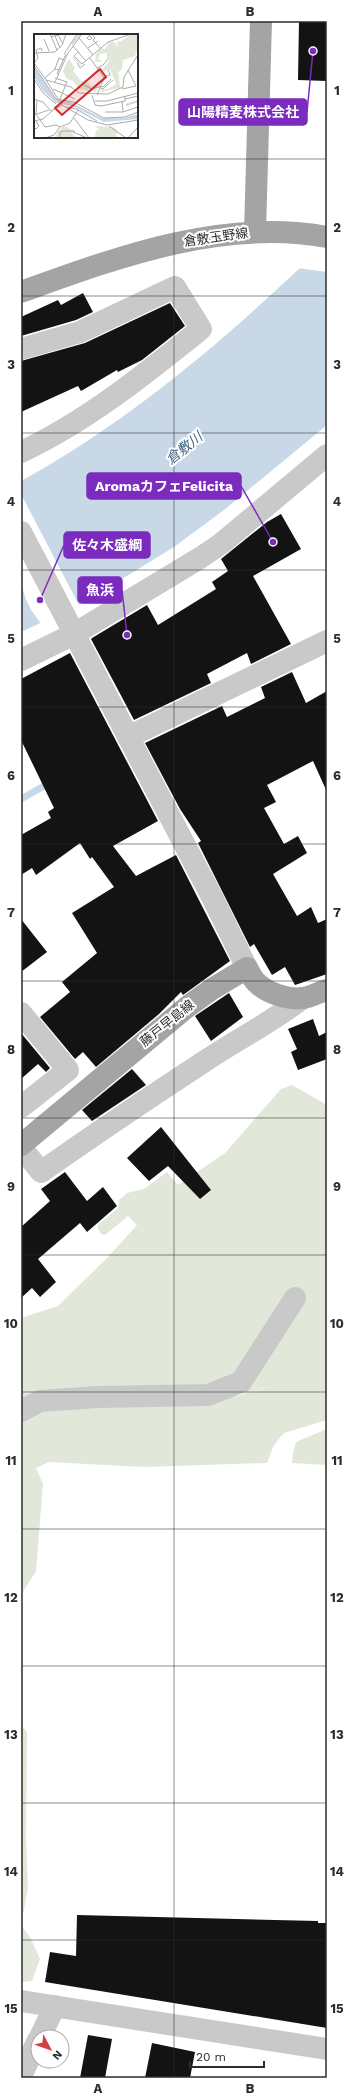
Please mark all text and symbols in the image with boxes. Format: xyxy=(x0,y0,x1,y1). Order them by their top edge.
text: A xyxy=(94,4,103,19)
text: B xyxy=(246,4,255,19)
inset map xyxy=(34,34,138,138)
text: 1 xyxy=(8,83,14,98)
text: 1 xyxy=(334,83,340,98)
callout: 山陽精麦株式会社 xyxy=(179,99,307,125)
text: 山陽精麦株式会社 xyxy=(187,104,299,120)
text: 2 xyxy=(7,220,15,235)
text: 2 xyxy=(333,220,341,235)
street label: 倉敷玉野線 xyxy=(183,225,249,249)
text: 3 xyxy=(7,357,15,372)
text: 3 xyxy=(333,357,341,372)
water label: 倉敷川 xyxy=(163,427,207,467)
callout: AromaカフェFelicita xyxy=(87,473,241,499)
text: AromaカフェFelicita xyxy=(95,478,234,494)
text: 4 xyxy=(7,494,16,509)
text: 4 xyxy=(333,494,342,509)
callout: 佐々木盛綱 xyxy=(64,532,150,558)
text: 佐々木盛綱 xyxy=(72,537,142,553)
callout: 魚浜 xyxy=(78,577,122,603)
text: 魚浜 xyxy=(86,582,114,598)
text: 5 xyxy=(7,631,15,646)
text: 5 xyxy=(333,631,341,646)
text: 6 xyxy=(7,768,15,783)
text: 6 xyxy=(333,768,341,783)
text: 7 xyxy=(7,905,15,920)
text: 7 xyxy=(333,905,341,920)
street label: 藤戸早島線 xyxy=(137,997,197,1049)
text: 8 xyxy=(7,1042,15,1057)
text: 8 xyxy=(333,1042,341,1057)
text: 9 xyxy=(7,1179,15,1194)
text: 9 xyxy=(333,1179,341,1194)
text: 10 xyxy=(4,1316,18,1331)
text: 10 xyxy=(330,1316,344,1331)
text: 11 xyxy=(5,1453,17,1468)
text: 11 xyxy=(331,1453,343,1468)
text: 12 xyxy=(4,1590,18,1605)
text: 12 xyxy=(330,1590,344,1605)
text: 13 xyxy=(4,1727,18,1742)
text: 13 xyxy=(330,1727,344,1742)
text: 14 xyxy=(4,1864,19,1879)
text: 14 xyxy=(330,1864,345,1879)
text: 15 xyxy=(4,2001,18,2016)
text: 15 xyxy=(330,2001,344,2016)
north arrow xyxy=(30,2029,70,2069)
scale bar xyxy=(190,2043,264,2069)
text: N xyxy=(50,2048,65,2063)
text: 20 m xyxy=(196,2050,226,2064)
text: A xyxy=(94,2081,103,2096)
text: B xyxy=(246,2081,255,2096)

